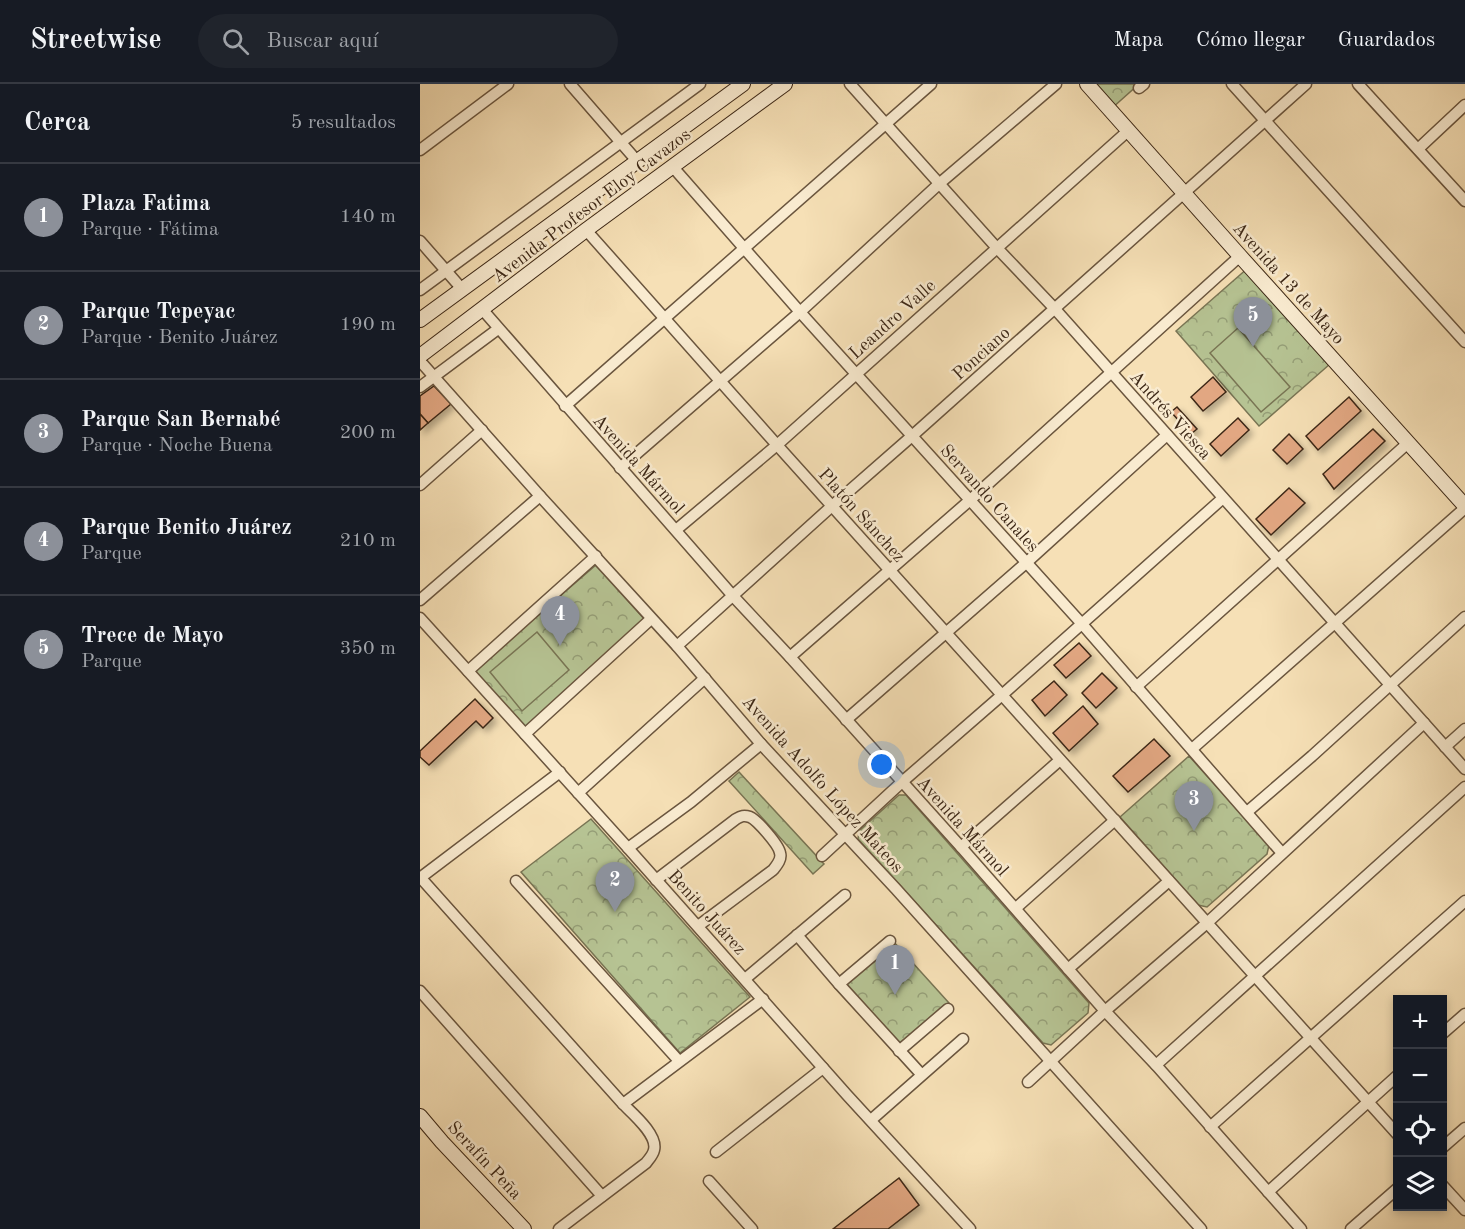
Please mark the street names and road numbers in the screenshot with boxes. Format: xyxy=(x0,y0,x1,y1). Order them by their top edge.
street label: Avenida Profesor Eloy Cavazos xyxy=(489,125,694,286)
street label: Avenida 13 de Mayo xyxy=(1229,219,1348,348)
street label: Leandro Valle xyxy=(846,277,939,363)
street label: Ponciano xyxy=(950,324,1014,384)
street label: Andrés Viesca xyxy=(1126,368,1215,463)
street label: Avenida Mármol xyxy=(589,411,687,518)
street label: Servando Canales xyxy=(936,441,1042,556)
street label: Platón Sánchez xyxy=(815,465,908,566)
street label: Avenida Adolfo López Mateos xyxy=(738,693,906,877)
street label: Avenida Mármol xyxy=(913,773,1011,880)
street label: Benito Juárez xyxy=(664,867,749,959)
street label: Serafín Peña xyxy=(444,1118,525,1203)

